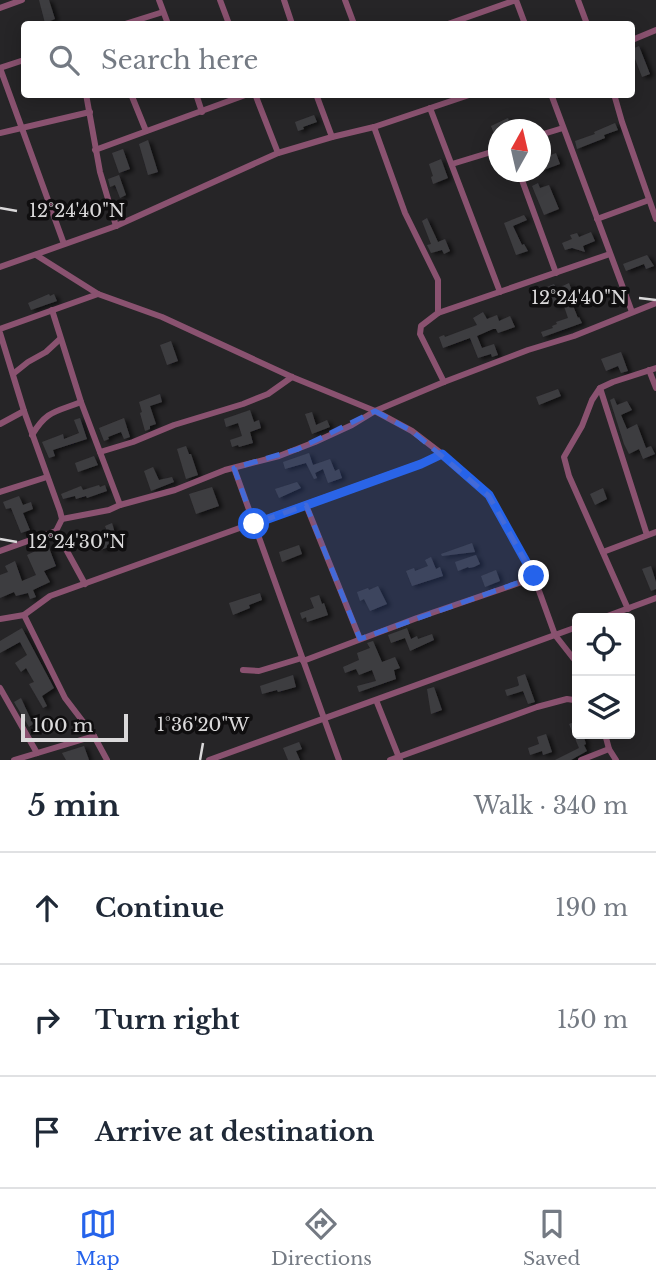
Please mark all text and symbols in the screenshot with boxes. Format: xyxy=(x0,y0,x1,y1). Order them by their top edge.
search box xyxy=(21,21,635,98)
icon: search xyxy=(45,41,83,79)
text: Search here xyxy=(101,44,258,76)
north arrow xyxy=(488,119,551,182)
text: 12°24'40"N xyxy=(29,200,125,222)
text: 12°24'40"N xyxy=(531,287,627,309)
route start xyxy=(238,508,269,539)
text: 12°24'30"N xyxy=(28,531,126,553)
route end xyxy=(518,560,549,591)
map controls xyxy=(572,613,635,739)
button: locate xyxy=(572,613,635,676)
button: layers xyxy=(572,676,635,739)
scale bar xyxy=(21,711,128,743)
text: 100 m xyxy=(32,714,93,737)
text: 1°36'20"W xyxy=(157,714,250,736)
text: 5 min xyxy=(28,787,120,824)
text: Walk · 340 m xyxy=(474,792,628,820)
icon: ahead xyxy=(28,889,66,927)
text: Continue xyxy=(95,892,224,924)
text: 190 m xyxy=(555,894,628,922)
icon: right xyxy=(28,1001,66,1039)
text: Turn right xyxy=(95,1004,240,1036)
text: 150 m xyxy=(557,1006,628,1034)
icon: arrive xyxy=(28,1113,66,1151)
text: Arrive at destination xyxy=(95,1116,375,1148)
tab: Map xyxy=(76,1205,120,1270)
tab: Directions xyxy=(271,1205,372,1270)
tab: Saved xyxy=(523,1205,580,1270)

